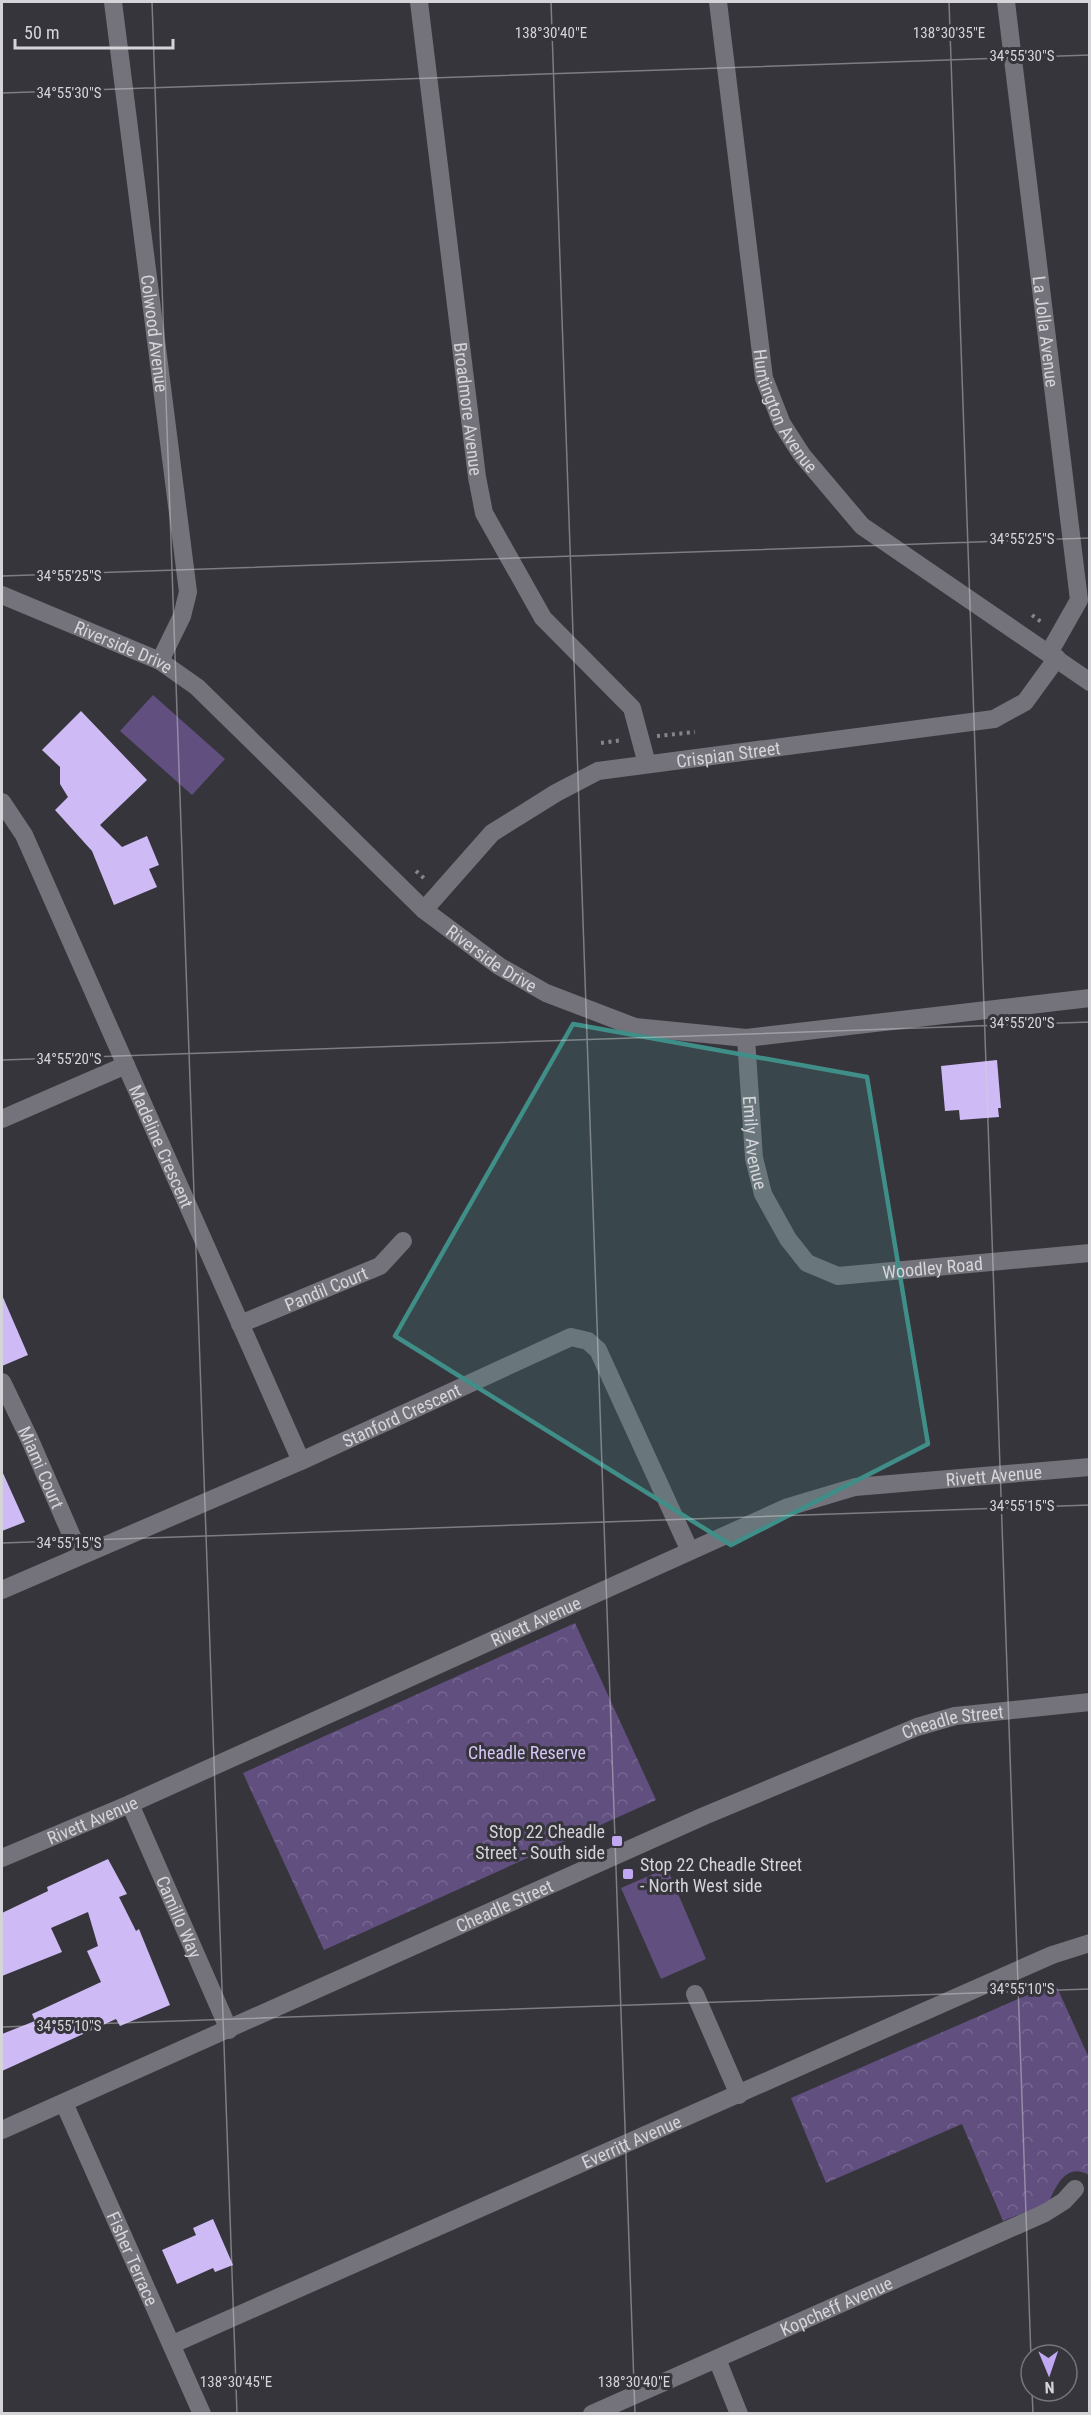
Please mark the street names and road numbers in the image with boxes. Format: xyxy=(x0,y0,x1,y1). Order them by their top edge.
street label: Colwood Avenue xyxy=(137,273,173,393)
street label: La Jolla Avenue xyxy=(1029,275,1063,388)
street label: Broadmore Avenue xyxy=(450,341,487,477)
street label: Huntington Avenue xyxy=(750,348,822,476)
street label: Riverside Drive xyxy=(71,616,177,677)
street label: Crispian Street xyxy=(675,737,782,771)
street label: Riverside Drive xyxy=(442,920,541,996)
street label: Madeline Crescent xyxy=(125,1082,198,1211)
street label: Emily Avenue xyxy=(739,1095,772,1191)
street label: Woodley Road xyxy=(881,1252,984,1282)
street label: Pandil Court xyxy=(281,1262,371,1315)
street label: Stanford Crescent xyxy=(339,1379,464,1451)
street label: Miami Court xyxy=(14,1423,69,1511)
street label: Rivett Avenue xyxy=(945,1461,1043,1490)
street label: Rivett Avenue xyxy=(487,1592,584,1650)
street label: Cheadle Street xyxy=(898,1701,1004,1743)
street label: Rivett Avenue xyxy=(44,1791,141,1848)
street label: Camillo Way xyxy=(152,1872,207,1961)
street label: Cheadle Street xyxy=(452,1875,556,1936)
street label: Everritt Avenue xyxy=(578,2110,684,2172)
street label: Fisher Terrace xyxy=(103,2208,163,2309)
street label: Kopcheff Avenue xyxy=(777,2272,895,2340)

